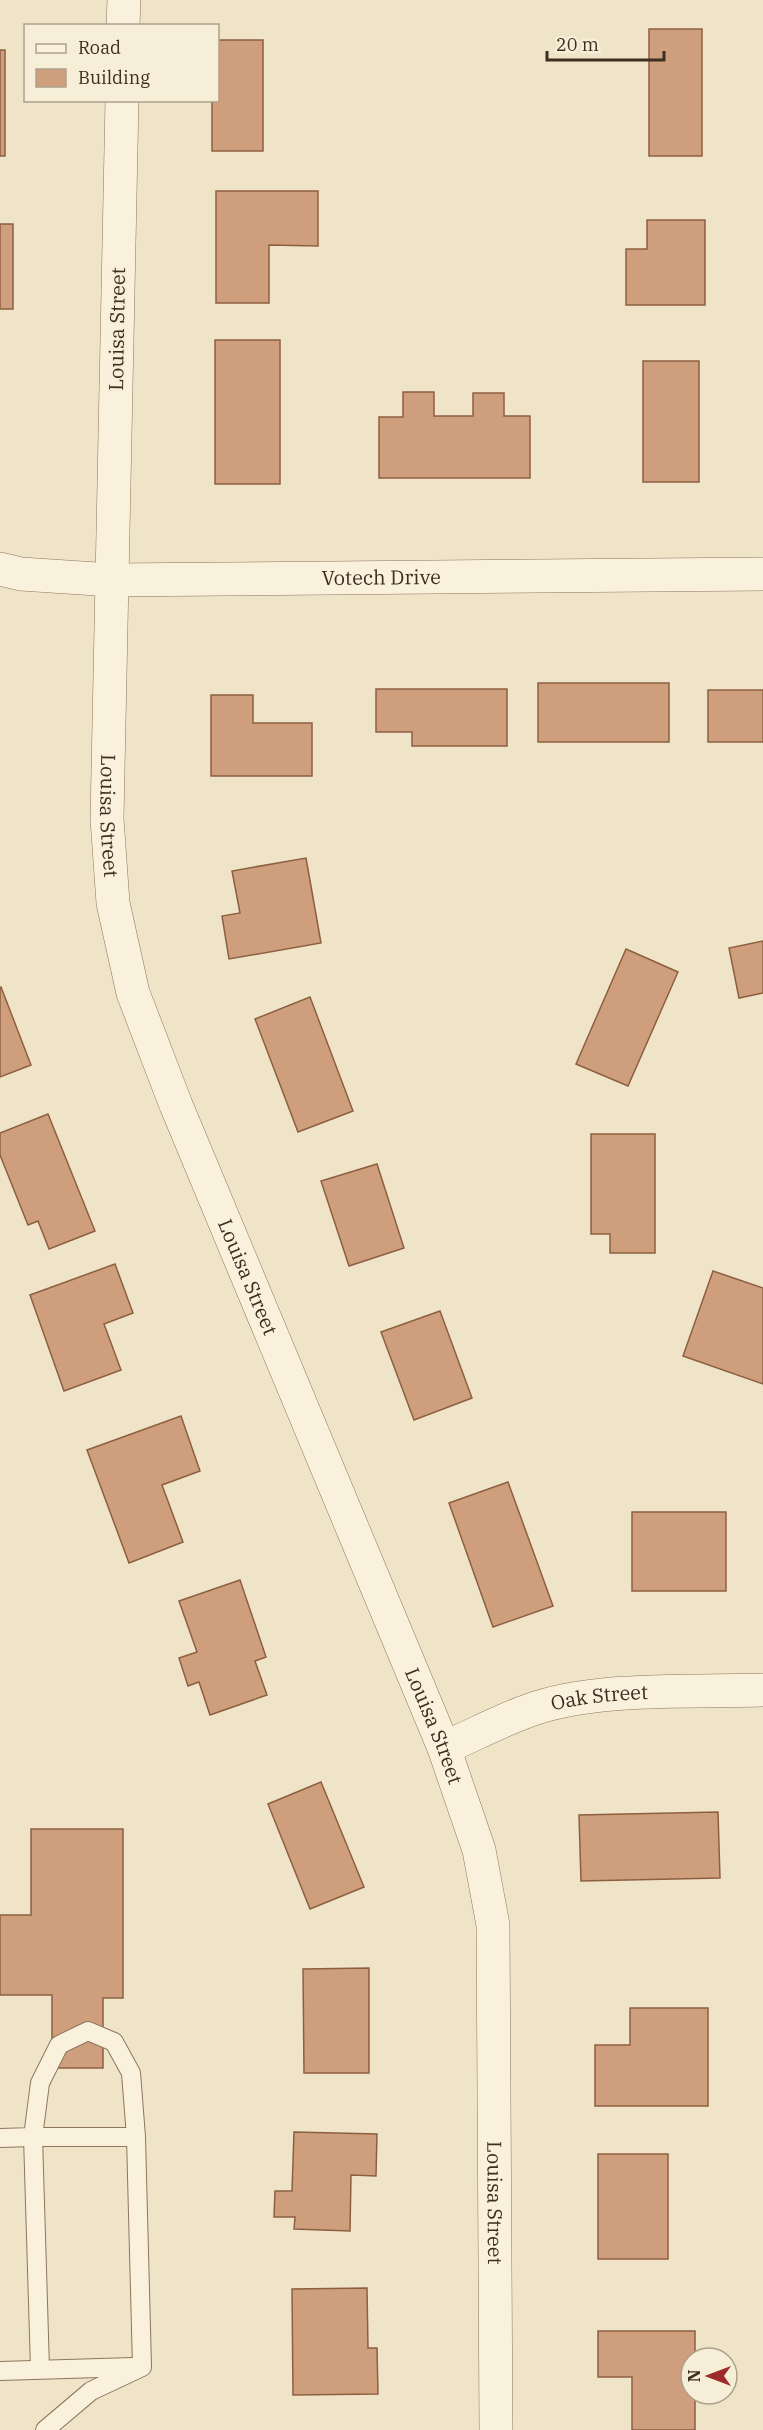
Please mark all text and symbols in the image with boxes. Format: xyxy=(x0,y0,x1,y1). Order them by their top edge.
legend xyxy=(24,24,219,102)
scale bar xyxy=(547,24,664,62)
text: 20 m xyxy=(556,33,599,56)
text: Road xyxy=(78,36,121,59)
text: Building xyxy=(78,66,150,89)
street label: Louisa Street xyxy=(102,267,131,391)
street label: Votech Drive xyxy=(321,563,441,591)
street label: Louisa Street xyxy=(94,754,125,878)
street label: Louisa Street xyxy=(212,1215,284,1339)
street label: Louisa Street xyxy=(399,1663,469,1788)
street label: Oak Street xyxy=(548,1678,649,1716)
street label: Louisa Street xyxy=(481,2141,509,2265)
north arrow xyxy=(679,2346,739,2406)
text: N xyxy=(684,2370,704,2382)

